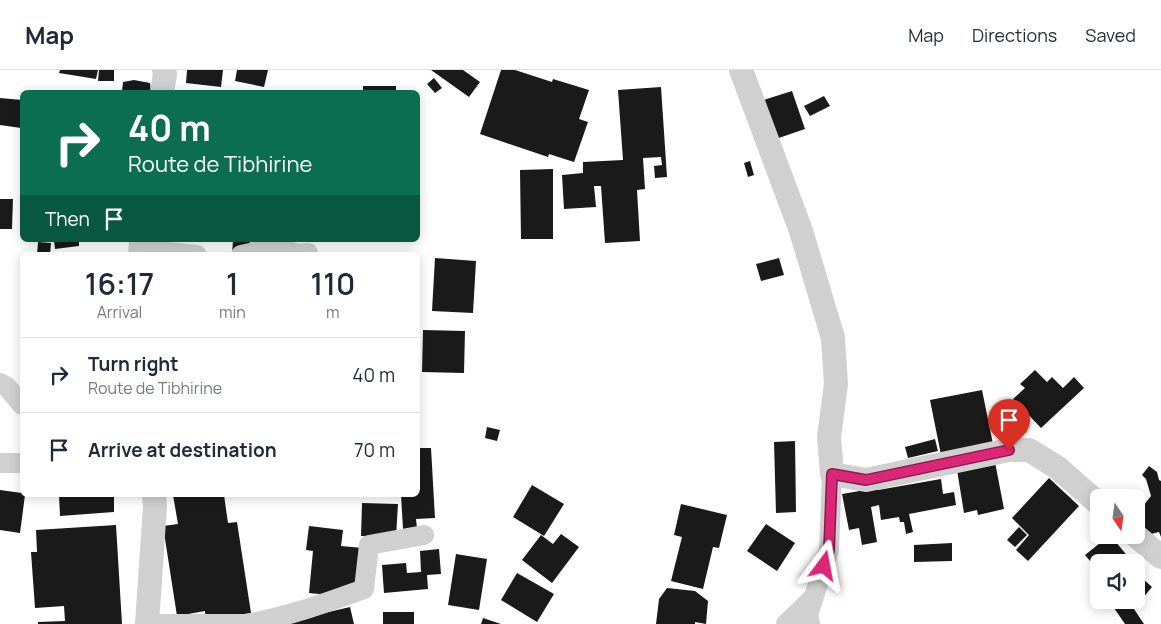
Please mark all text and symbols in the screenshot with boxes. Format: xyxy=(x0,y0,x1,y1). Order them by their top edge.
text: Map xyxy=(25,18,74,51)
text: Map xyxy=(908,23,944,47)
text: Directions xyxy=(972,23,1057,47)
text: Saved xyxy=(1085,23,1136,47)
text: 40 m xyxy=(128,104,211,152)
icon: right xyxy=(45,110,110,175)
text: Route de Tibhirine xyxy=(128,149,312,179)
icon: arrive xyxy=(100,205,128,233)
text: Then xyxy=(45,206,90,232)
text: 16:17 xyxy=(85,263,154,304)
text: 1 xyxy=(226,263,239,304)
text: 110 xyxy=(311,263,355,304)
text: Arrival xyxy=(97,301,142,323)
text: min xyxy=(219,301,246,323)
text: m xyxy=(326,301,340,323)
text: Turn right xyxy=(88,351,178,377)
icon: right xyxy=(45,361,73,389)
text: 40 m xyxy=(352,362,395,388)
text: Route de Tibhirine xyxy=(88,377,222,399)
pin xyxy=(988,399,1030,450)
icon: arrive xyxy=(995,406,1023,434)
icon: arrive xyxy=(45,436,73,464)
text: Arrive at destination xyxy=(88,437,277,463)
text: 70 m xyxy=(354,437,395,463)
north arrow xyxy=(1090,489,1145,544)
map controls xyxy=(1090,489,1145,609)
position arrow xyxy=(797,539,849,591)
button: sound xyxy=(1090,554,1145,609)

